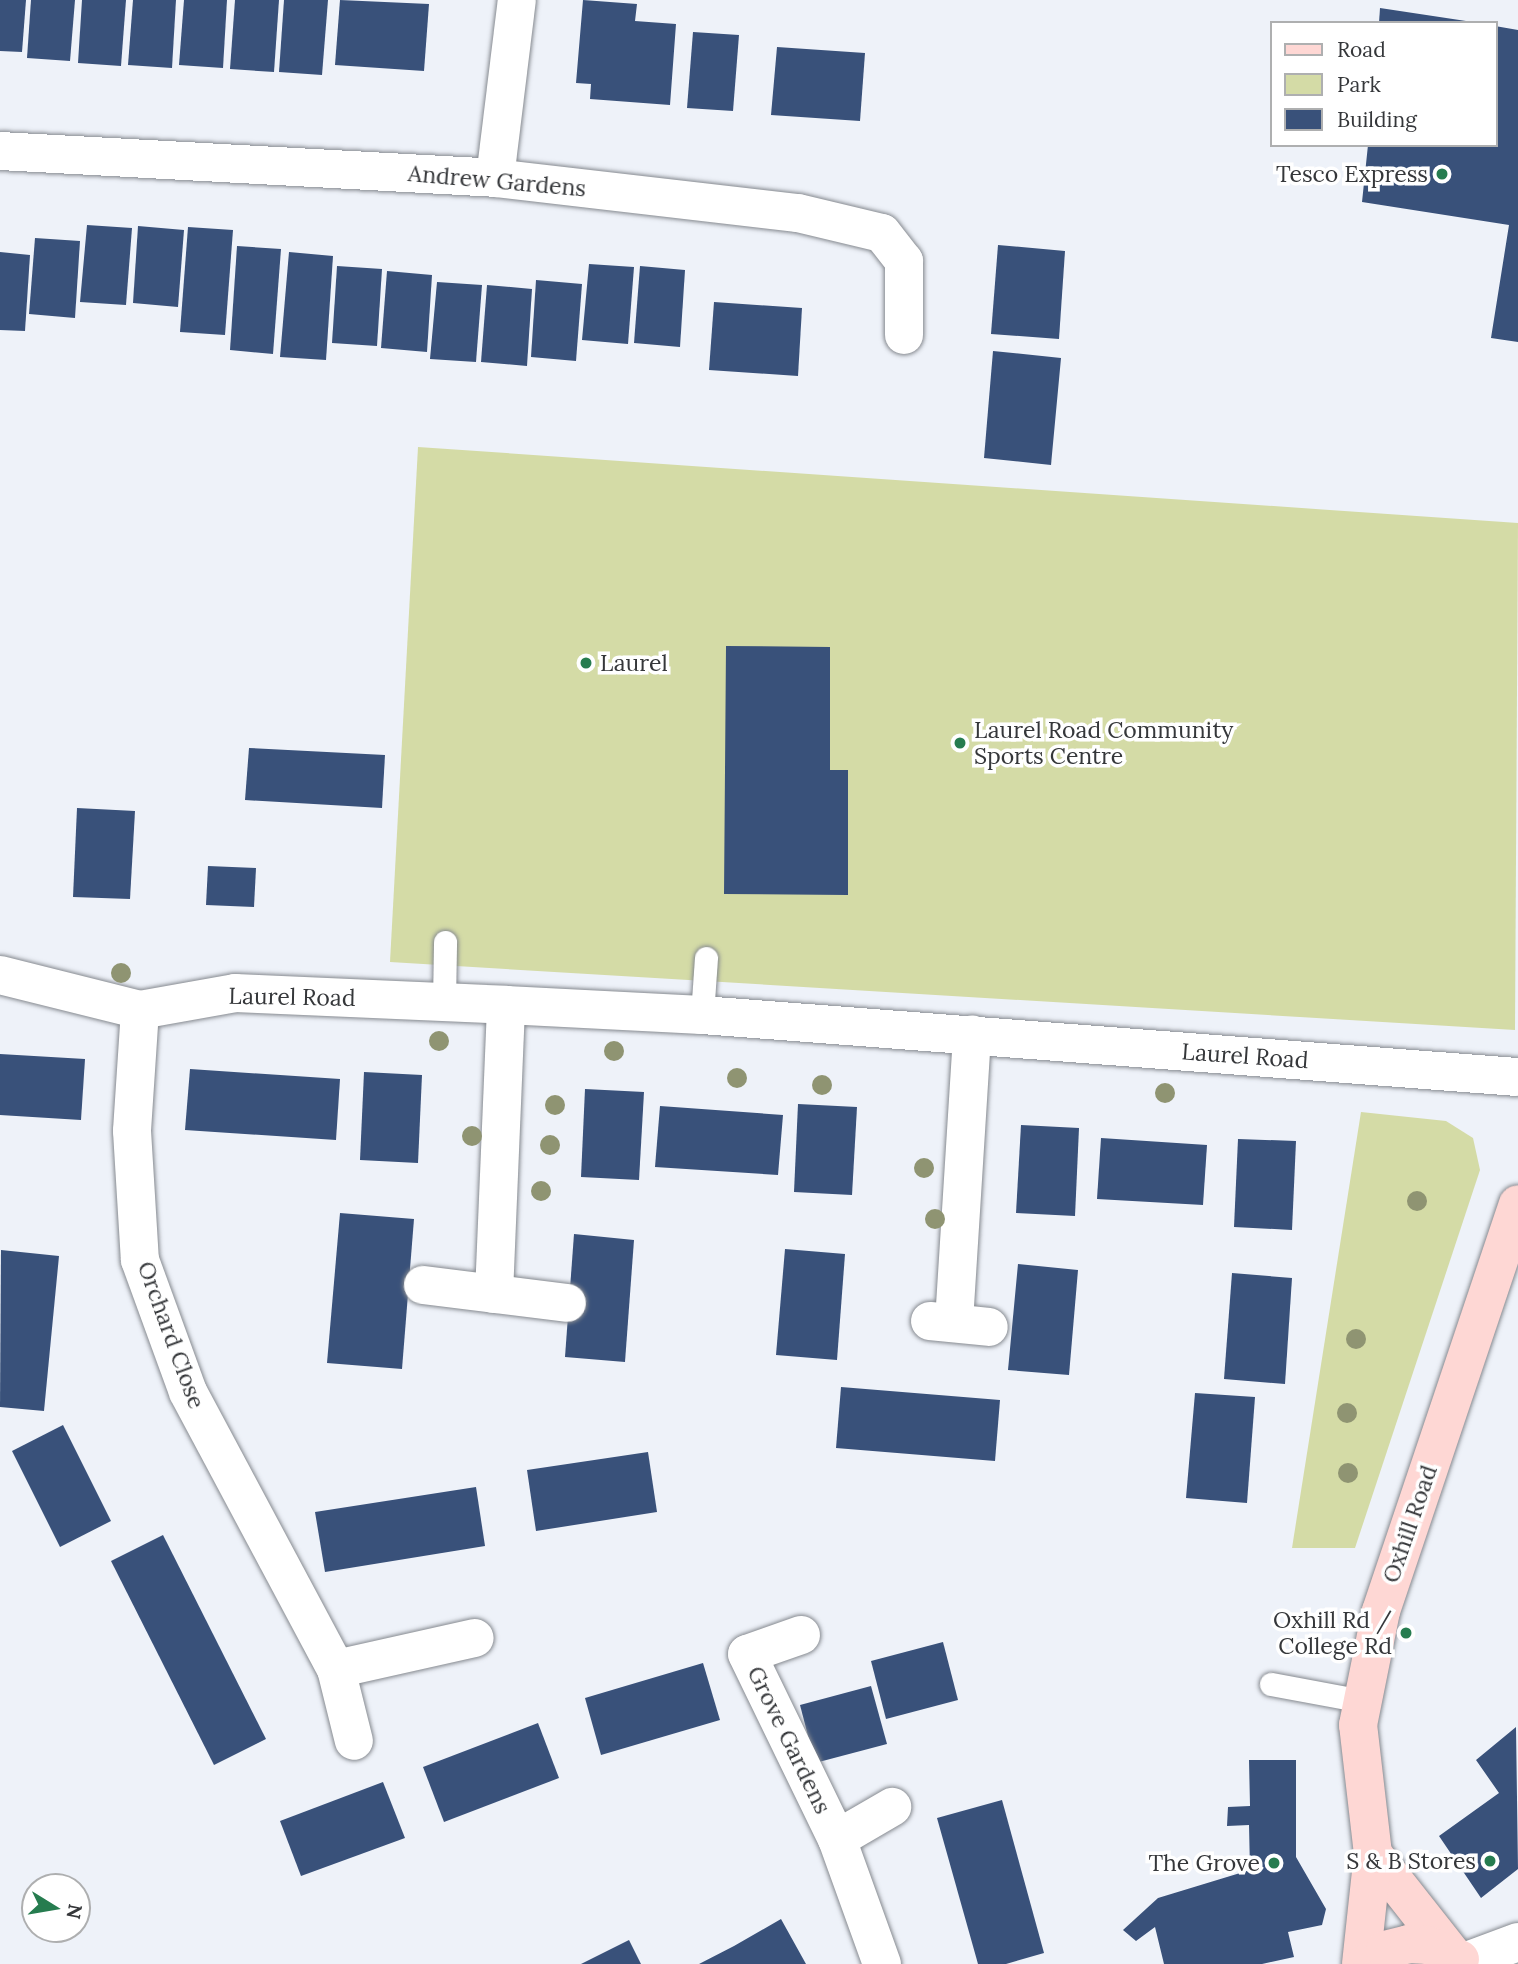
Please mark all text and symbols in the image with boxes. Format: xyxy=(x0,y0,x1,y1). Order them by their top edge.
legend xyxy=(1270,21,1497,147)
text: Road xyxy=(1337,36,1386,63)
text: Park xyxy=(1337,71,1381,98)
text: Building xyxy=(1337,106,1417,133)
street label: Andrew Gardens xyxy=(407,159,587,203)
place label: Tesco Express xyxy=(1276,160,1428,188)
marker: Tesco Express xyxy=(1434,166,1450,182)
place label: Laurel xyxy=(600,649,668,677)
marker: Laurel xyxy=(578,655,594,671)
place label: Laurel Road Community Sports Centre xyxy=(974,716,1234,770)
marker: Laurel Road Community Sports Centre xyxy=(952,735,968,751)
street label: Laurel Road xyxy=(228,982,356,1012)
street label: Laurel Road xyxy=(1181,1038,1309,1074)
street label: Orchard Close xyxy=(132,1258,210,1412)
street label: Oxhill Road xyxy=(1377,1462,1443,1586)
place label: Oxhill Rd / College Rd xyxy=(1273,1606,1392,1660)
marker: Oxhill Rd / College Rd xyxy=(1398,1625,1414,1641)
street label: Grove Gardens xyxy=(741,1662,837,1818)
place label: S & B Stores xyxy=(1346,1847,1476,1875)
place label: The Grove xyxy=(1148,1849,1260,1877)
marker: S & B Stores xyxy=(1482,1853,1498,1869)
marker: The Grove xyxy=(1266,1855,1282,1871)
north arrow xyxy=(21,1873,91,1943)
text: N xyxy=(61,1902,88,1921)

